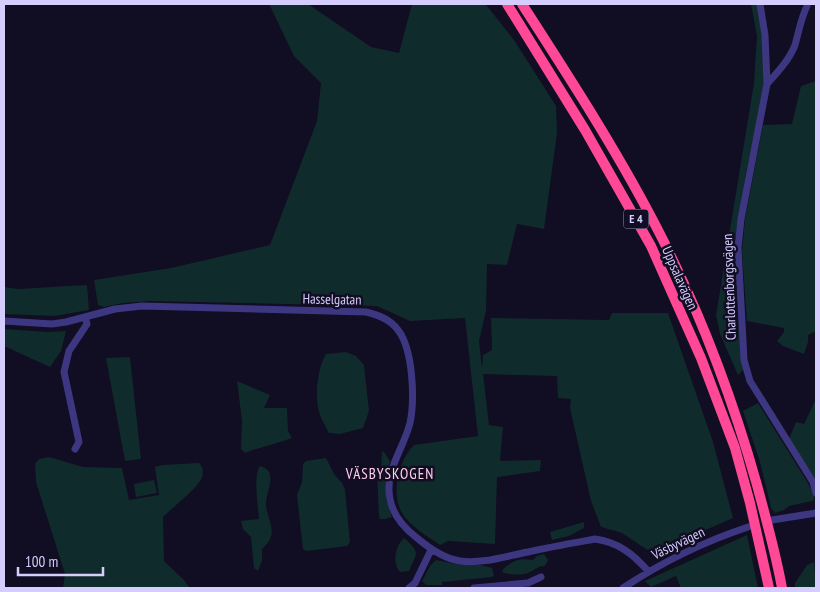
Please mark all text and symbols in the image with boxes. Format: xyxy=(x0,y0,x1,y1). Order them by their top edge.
road number: E 4 xyxy=(624,210,648,228)
street label: Charlottenborgsvägen xyxy=(718,233,740,341)
street label: Uppsalavägen xyxy=(658,243,702,313)
street label: Hasselgatan xyxy=(302,289,362,309)
district label: VÄSBYSKOGEN xyxy=(345,464,434,483)
street label: Väsbyvägen xyxy=(648,522,707,564)
scale bar xyxy=(18,544,102,576)
text: 100 m xyxy=(25,552,58,571)

